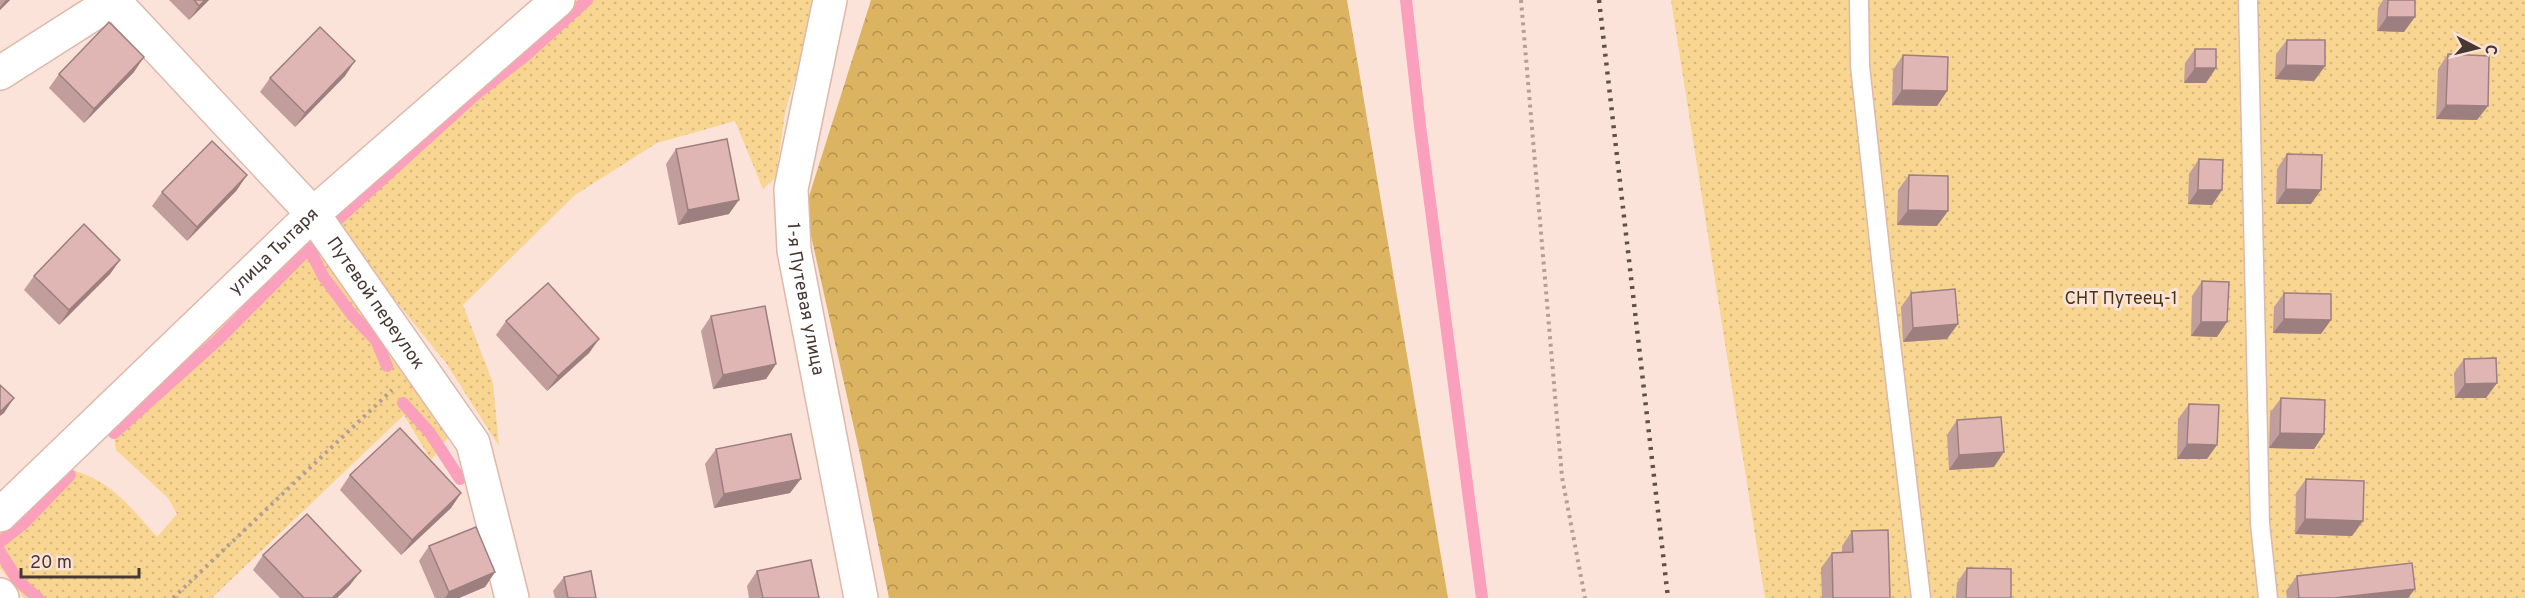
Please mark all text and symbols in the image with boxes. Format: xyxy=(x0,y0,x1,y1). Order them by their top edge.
north arrow xyxy=(2447,18,2507,78)
text: С xyxy=(2479,43,2500,56)
street label: улица Тытаря xyxy=(224,203,324,300)
street label: 1-я Путевая улица xyxy=(781,222,829,377)
street label: Путевой переулок xyxy=(321,233,430,374)
park label: СНТ Путеец-1 xyxy=(2064,288,2178,311)
scale bar xyxy=(21,541,140,579)
text: 20 m xyxy=(30,552,72,575)

